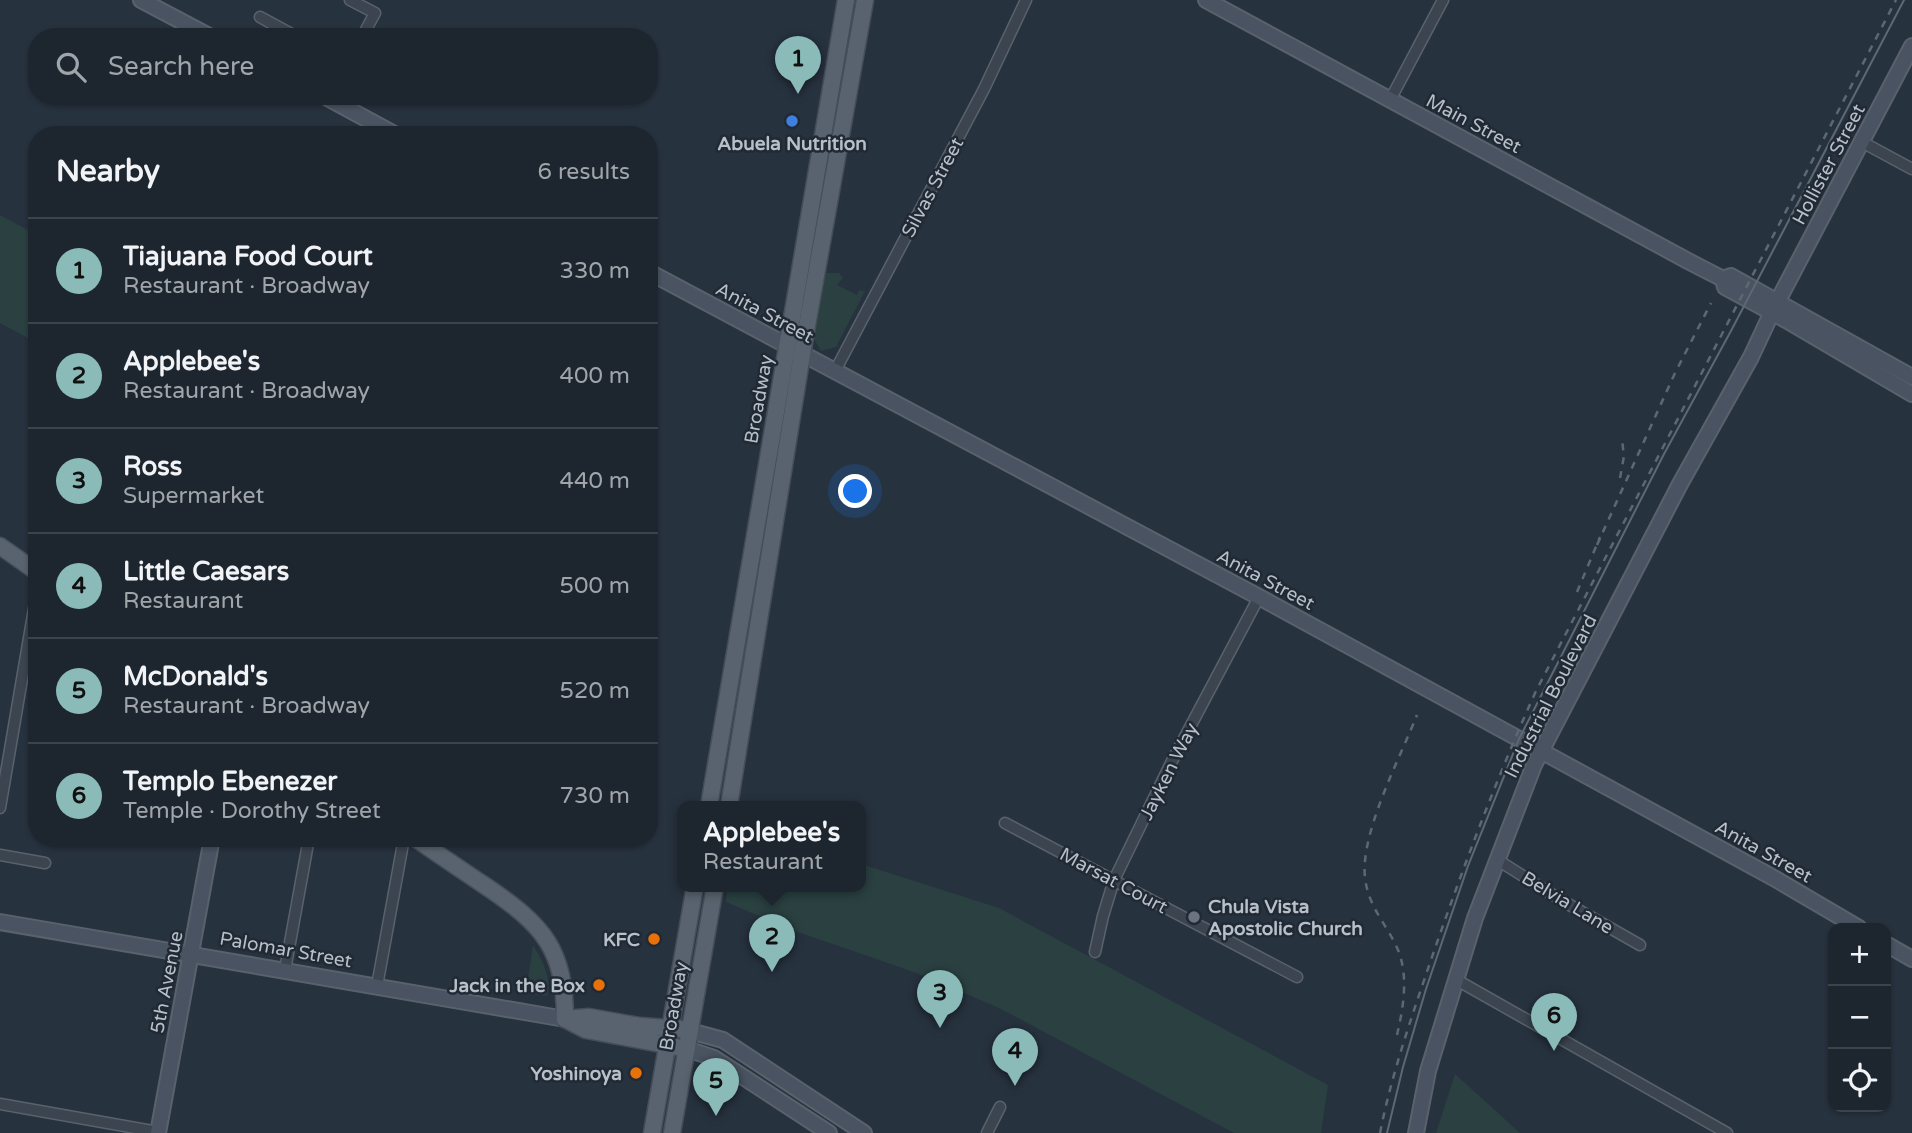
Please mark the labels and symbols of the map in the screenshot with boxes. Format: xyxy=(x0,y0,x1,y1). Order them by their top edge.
pin: 1 xyxy=(775,36,821,94)
street label: Main Street xyxy=(1422,90,1525,158)
street label: Hollister Street xyxy=(1788,100,1870,228)
marker: Abuela Nutrition xyxy=(784,113,800,129)
place label: Abuela Nutrition xyxy=(717,133,867,155)
street label: Silvas Street xyxy=(897,134,968,241)
street label: Anita Street xyxy=(712,278,817,348)
street label: Broadway xyxy=(740,353,778,445)
your location xyxy=(838,474,872,508)
street label: Anita Street xyxy=(1213,545,1318,615)
street label: Industrial Boulevard xyxy=(1500,611,1602,782)
street label: Jayken Way xyxy=(1135,719,1203,824)
street label: Anita Street xyxy=(1711,816,1816,888)
street label: Marsat Court xyxy=(1056,843,1171,918)
street label: Belvia Lane xyxy=(1518,867,1617,939)
place label: Chula Vista Apostolic Church xyxy=(1208,896,1363,941)
marker: Chula Vista Apostolic Church xyxy=(1186,909,1202,925)
pin: 2 xyxy=(749,914,795,972)
street label: Palomar Street xyxy=(218,928,354,972)
street label: 5th Avenue xyxy=(146,929,188,1035)
place label: KFC xyxy=(603,929,640,951)
marker: KFC xyxy=(646,931,662,947)
street label: Broadway xyxy=(655,960,693,1052)
pin: 3 xyxy=(917,970,963,1028)
place label: Jack in the Box xyxy=(449,975,585,997)
marker: Jack in the Box xyxy=(591,977,607,993)
pin: 6 xyxy=(1531,993,1577,1051)
pin: 4 xyxy=(992,1028,1038,1086)
pin: 5 xyxy=(693,1058,739,1116)
place label: Yoshinoya xyxy=(531,1063,622,1086)
marker: Yoshinoya xyxy=(628,1065,644,1081)

